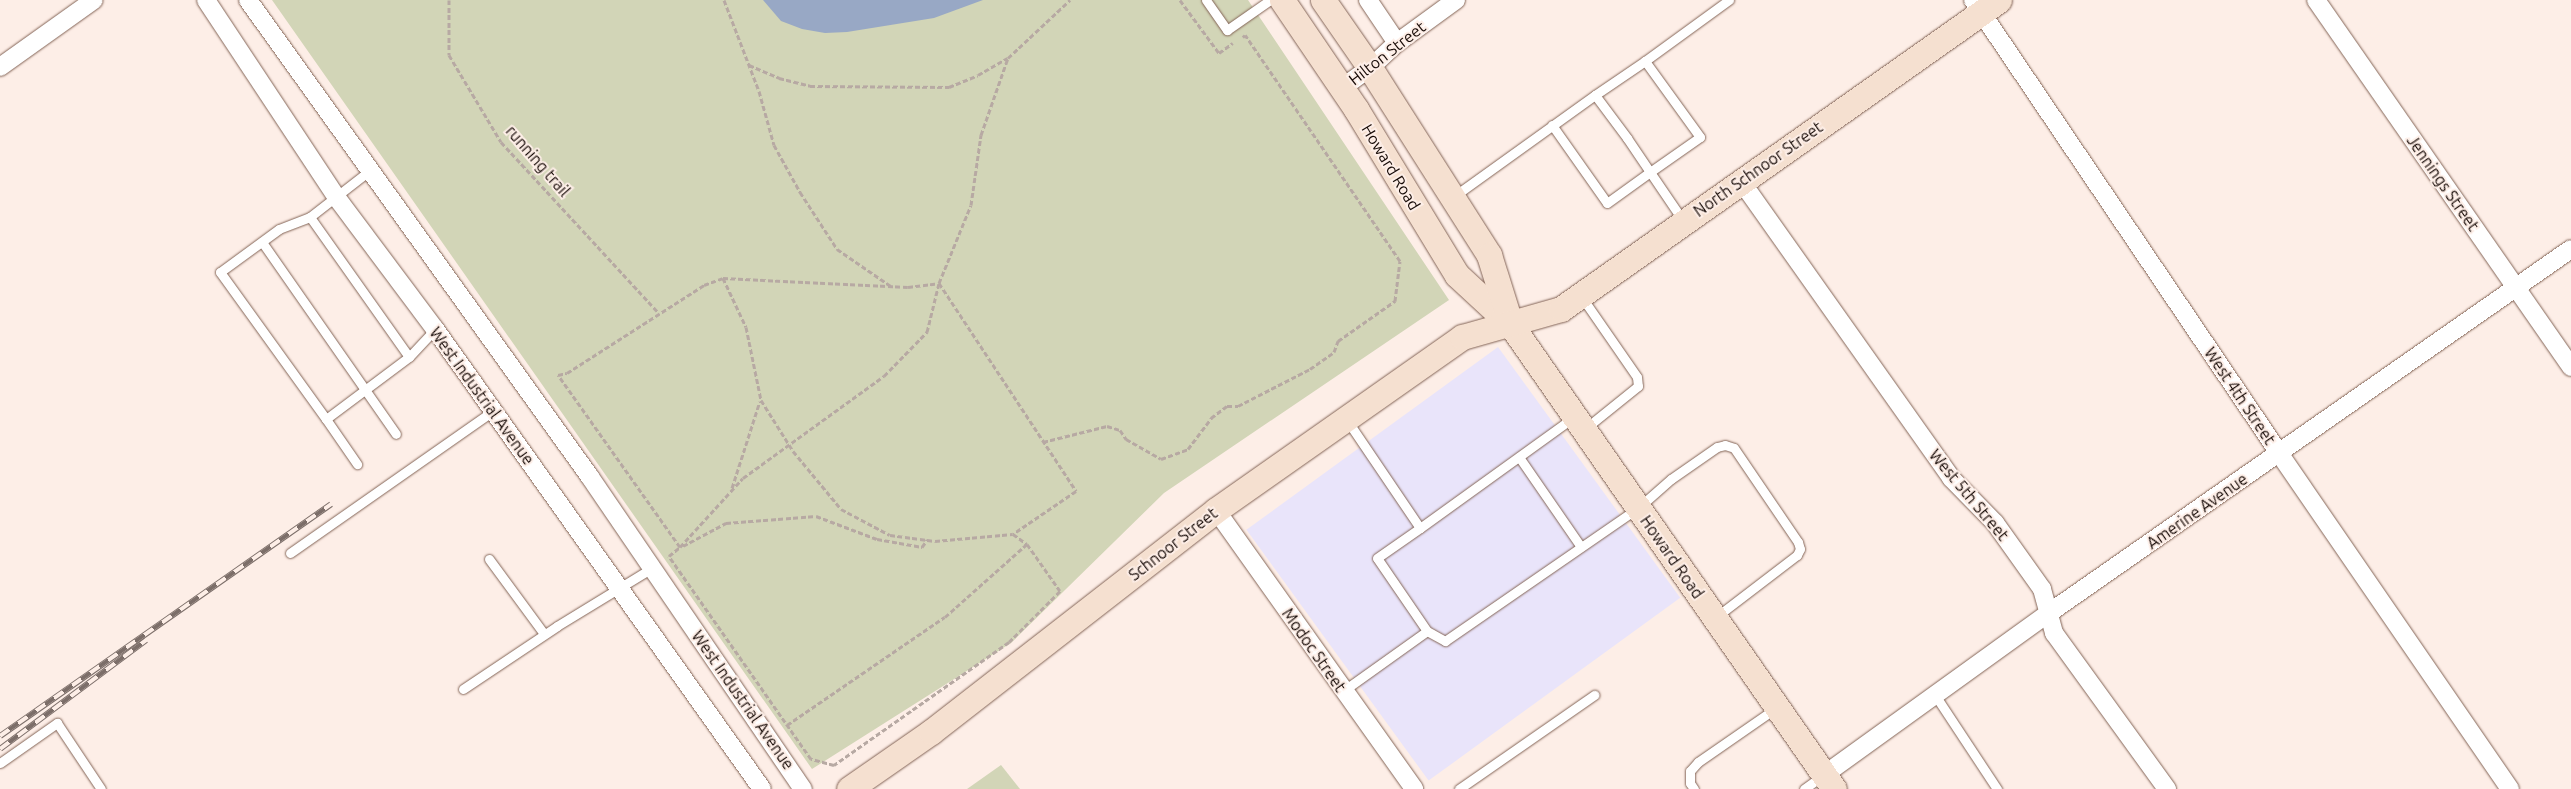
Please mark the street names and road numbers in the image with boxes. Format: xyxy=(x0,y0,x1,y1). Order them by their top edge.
street label: Hilton Street xyxy=(1345,17,1429,89)
street label: North Schnoor Street xyxy=(1690,117,1826,221)
street label: Howard Road xyxy=(1358,120,1424,214)
street label: running trail xyxy=(502,121,574,201)
street label: Jennings Street xyxy=(2403,131,2483,235)
street label: West Industrial Avenue xyxy=(426,324,538,468)
street label: West 4th Street xyxy=(2200,344,2280,448)
street label: West 5th Street xyxy=(1925,446,2013,544)
street label: Amerine Avenue xyxy=(2143,469,2251,553)
street label: Schnoor Street xyxy=(1125,503,1221,585)
street label: Howard Road xyxy=(1636,512,1708,602)
street label: Modoc Street xyxy=(1278,604,1350,696)
street label: West Industrial Avenue xyxy=(688,627,798,773)

